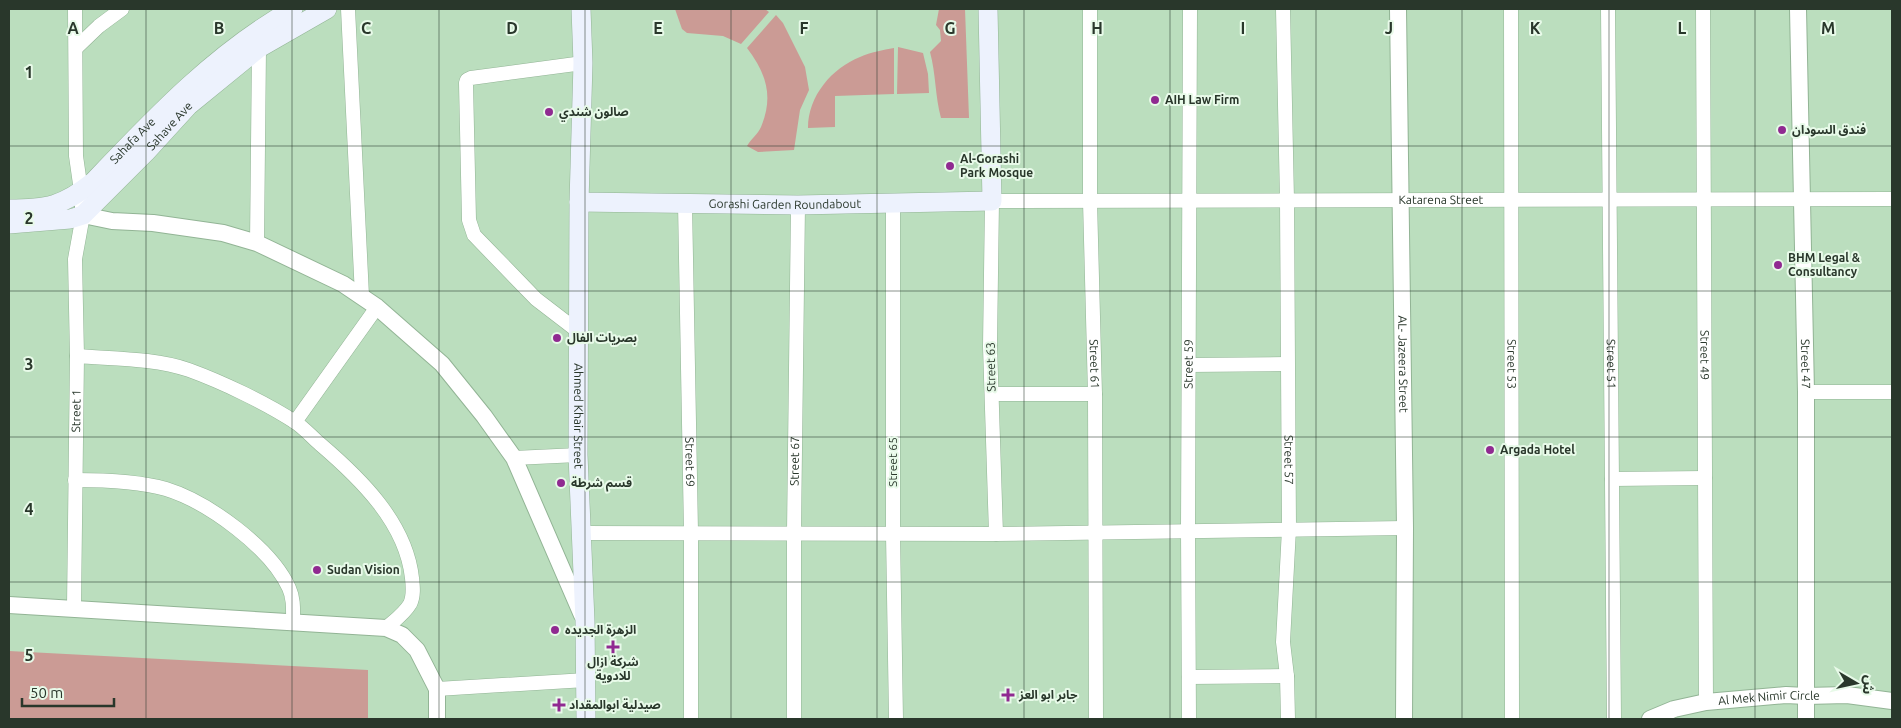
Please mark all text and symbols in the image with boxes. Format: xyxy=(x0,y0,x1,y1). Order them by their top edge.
text: A xyxy=(67,19,79,37)
text: B xyxy=(214,19,224,37)
text: C xyxy=(361,19,371,37)
text: D xyxy=(506,19,518,37)
text: E xyxy=(653,19,663,37)
text: F xyxy=(800,19,809,37)
text: G xyxy=(944,19,956,37)
text: H xyxy=(1091,19,1103,37)
text: I xyxy=(1241,19,1245,37)
text: J xyxy=(1385,19,1393,37)
text: K xyxy=(1530,19,1541,37)
text: L xyxy=(1678,19,1687,37)
text: M xyxy=(1821,19,1835,37)
text: 1 xyxy=(24,63,34,81)
place label: AIH Law Firm xyxy=(1165,93,1239,106)
marker: AIH Law Firm xyxy=(1149,94,1161,106)
street label: Sahave Ave xyxy=(144,99,195,153)
place label: صالون شندي xyxy=(559,105,629,122)
marker: صالون شندي xyxy=(543,106,555,118)
street label: Sahafa Ave xyxy=(107,115,158,166)
place label: فندق السودان xyxy=(1792,123,1866,137)
marker: فندق السودان xyxy=(1776,124,1788,136)
place label: Al-Gorashi Park Mosque xyxy=(960,152,1033,179)
marker: Al-Gorashi Park Mosque xyxy=(944,160,956,172)
street label: Katarena Street xyxy=(1398,193,1484,206)
street label: Gorashi Garden Roundabout xyxy=(709,197,862,211)
text: 2 xyxy=(24,209,34,227)
place label: BHM Legal & Consultancy xyxy=(1788,251,1861,278)
marker: BHM Legal & Consultancy xyxy=(1772,259,1784,271)
street label: AL- Jazeera Street xyxy=(1396,315,1410,413)
street label: Street 49 xyxy=(1698,330,1712,380)
place label: بصريات الفال xyxy=(567,331,637,345)
marker: بصريات الفال xyxy=(551,332,563,344)
street label: Street 61 xyxy=(1088,339,1102,389)
street label: Street 59 xyxy=(1182,339,1195,389)
street label: Street 53 xyxy=(1505,339,1519,389)
street label: Street 51 xyxy=(1605,339,1618,389)
street label: Street 47 xyxy=(1799,339,1813,389)
street label: Street 63 xyxy=(984,342,997,392)
text: 3 xyxy=(24,355,34,373)
street label: Ahmed Khair Street xyxy=(572,363,586,469)
street label: Street 1 xyxy=(69,389,83,433)
street label: Street 57 xyxy=(1282,435,1296,485)
street label: Street 67 xyxy=(788,436,801,486)
street label: Street 69 xyxy=(683,437,697,487)
street label: Street 65 xyxy=(886,437,899,487)
place label: Argada Hotel xyxy=(1500,443,1575,456)
marker: Argada Hotel xyxy=(1484,444,1496,456)
place label: قسم شرطة xyxy=(571,476,632,492)
marker: قسم شرطة xyxy=(555,477,567,489)
text: 4 xyxy=(24,500,34,518)
place label: Sudan Vision xyxy=(327,563,400,576)
marker: Sudan Vision xyxy=(311,564,323,576)
place label: الزهرة الجديده xyxy=(565,623,636,637)
marker: الزهرة الجديده xyxy=(549,624,561,636)
marker: شركة ازال للادوية xyxy=(607,641,619,653)
text: 5 xyxy=(24,646,34,664)
place label: شركة ازال للادوية xyxy=(587,655,639,683)
north arrow xyxy=(1831,658,1881,708)
text: ش xyxy=(1859,674,1878,696)
scale bar xyxy=(22,676,115,708)
text: 50 m xyxy=(30,684,63,701)
marker: جابر ابو العز xyxy=(1001,688,1015,702)
place label: جابر ابو العز xyxy=(1018,688,1078,702)
street label: Al Mek Nimir Circle xyxy=(1718,688,1820,707)
place label: صيدلية ابوالمقداد xyxy=(569,698,661,712)
marker: صيدلية ابوالمقداد xyxy=(553,699,565,711)

